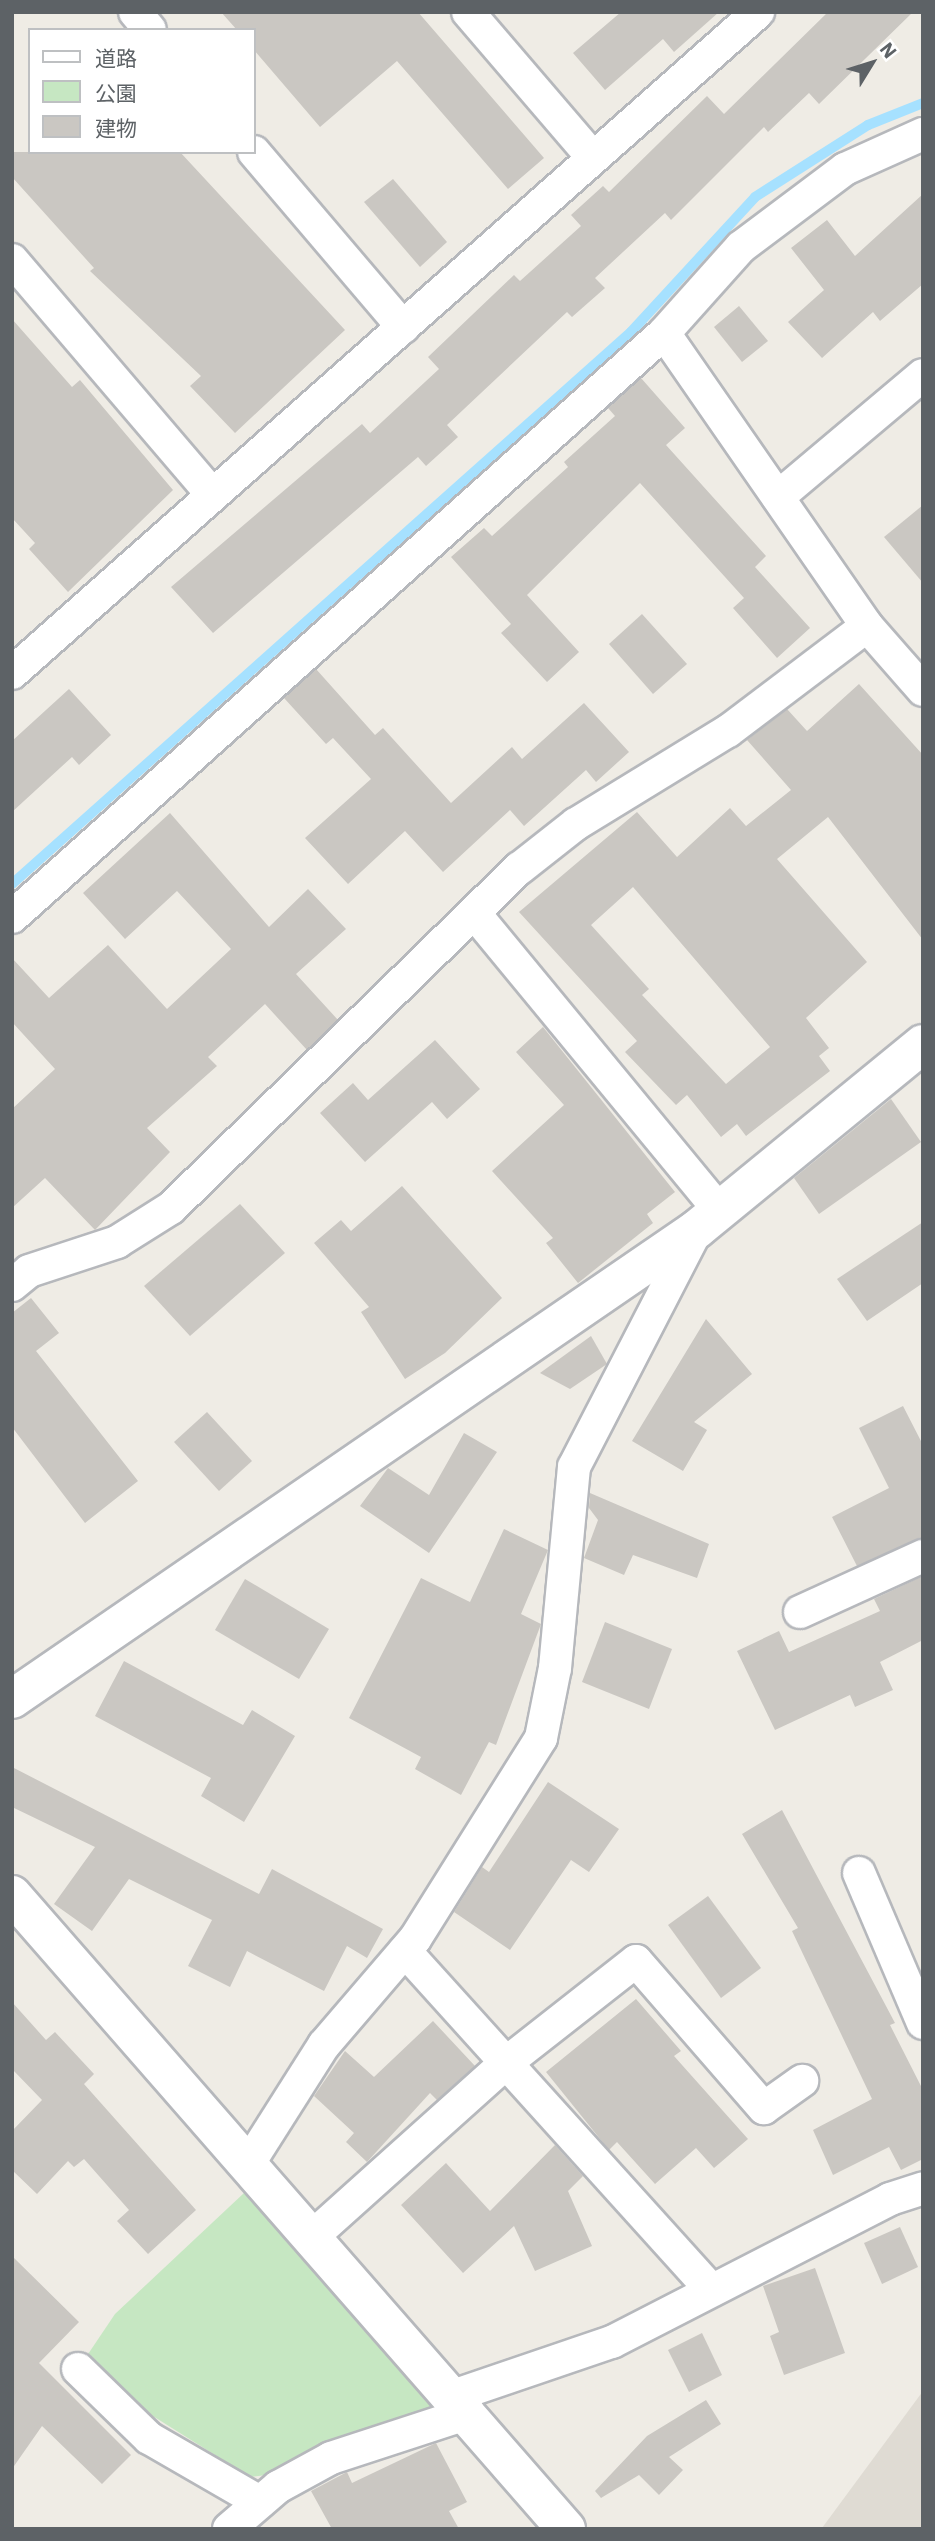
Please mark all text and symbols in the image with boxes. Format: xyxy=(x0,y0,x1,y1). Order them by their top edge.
legend xyxy=(28,28,256,154)
north arrow xyxy=(837,28,907,98)
text: N xyxy=(875,37,902,63)
text: 道路 xyxy=(95,44,137,72)
text: 公園 xyxy=(95,79,137,107)
text: 建物 xyxy=(95,114,137,142)

